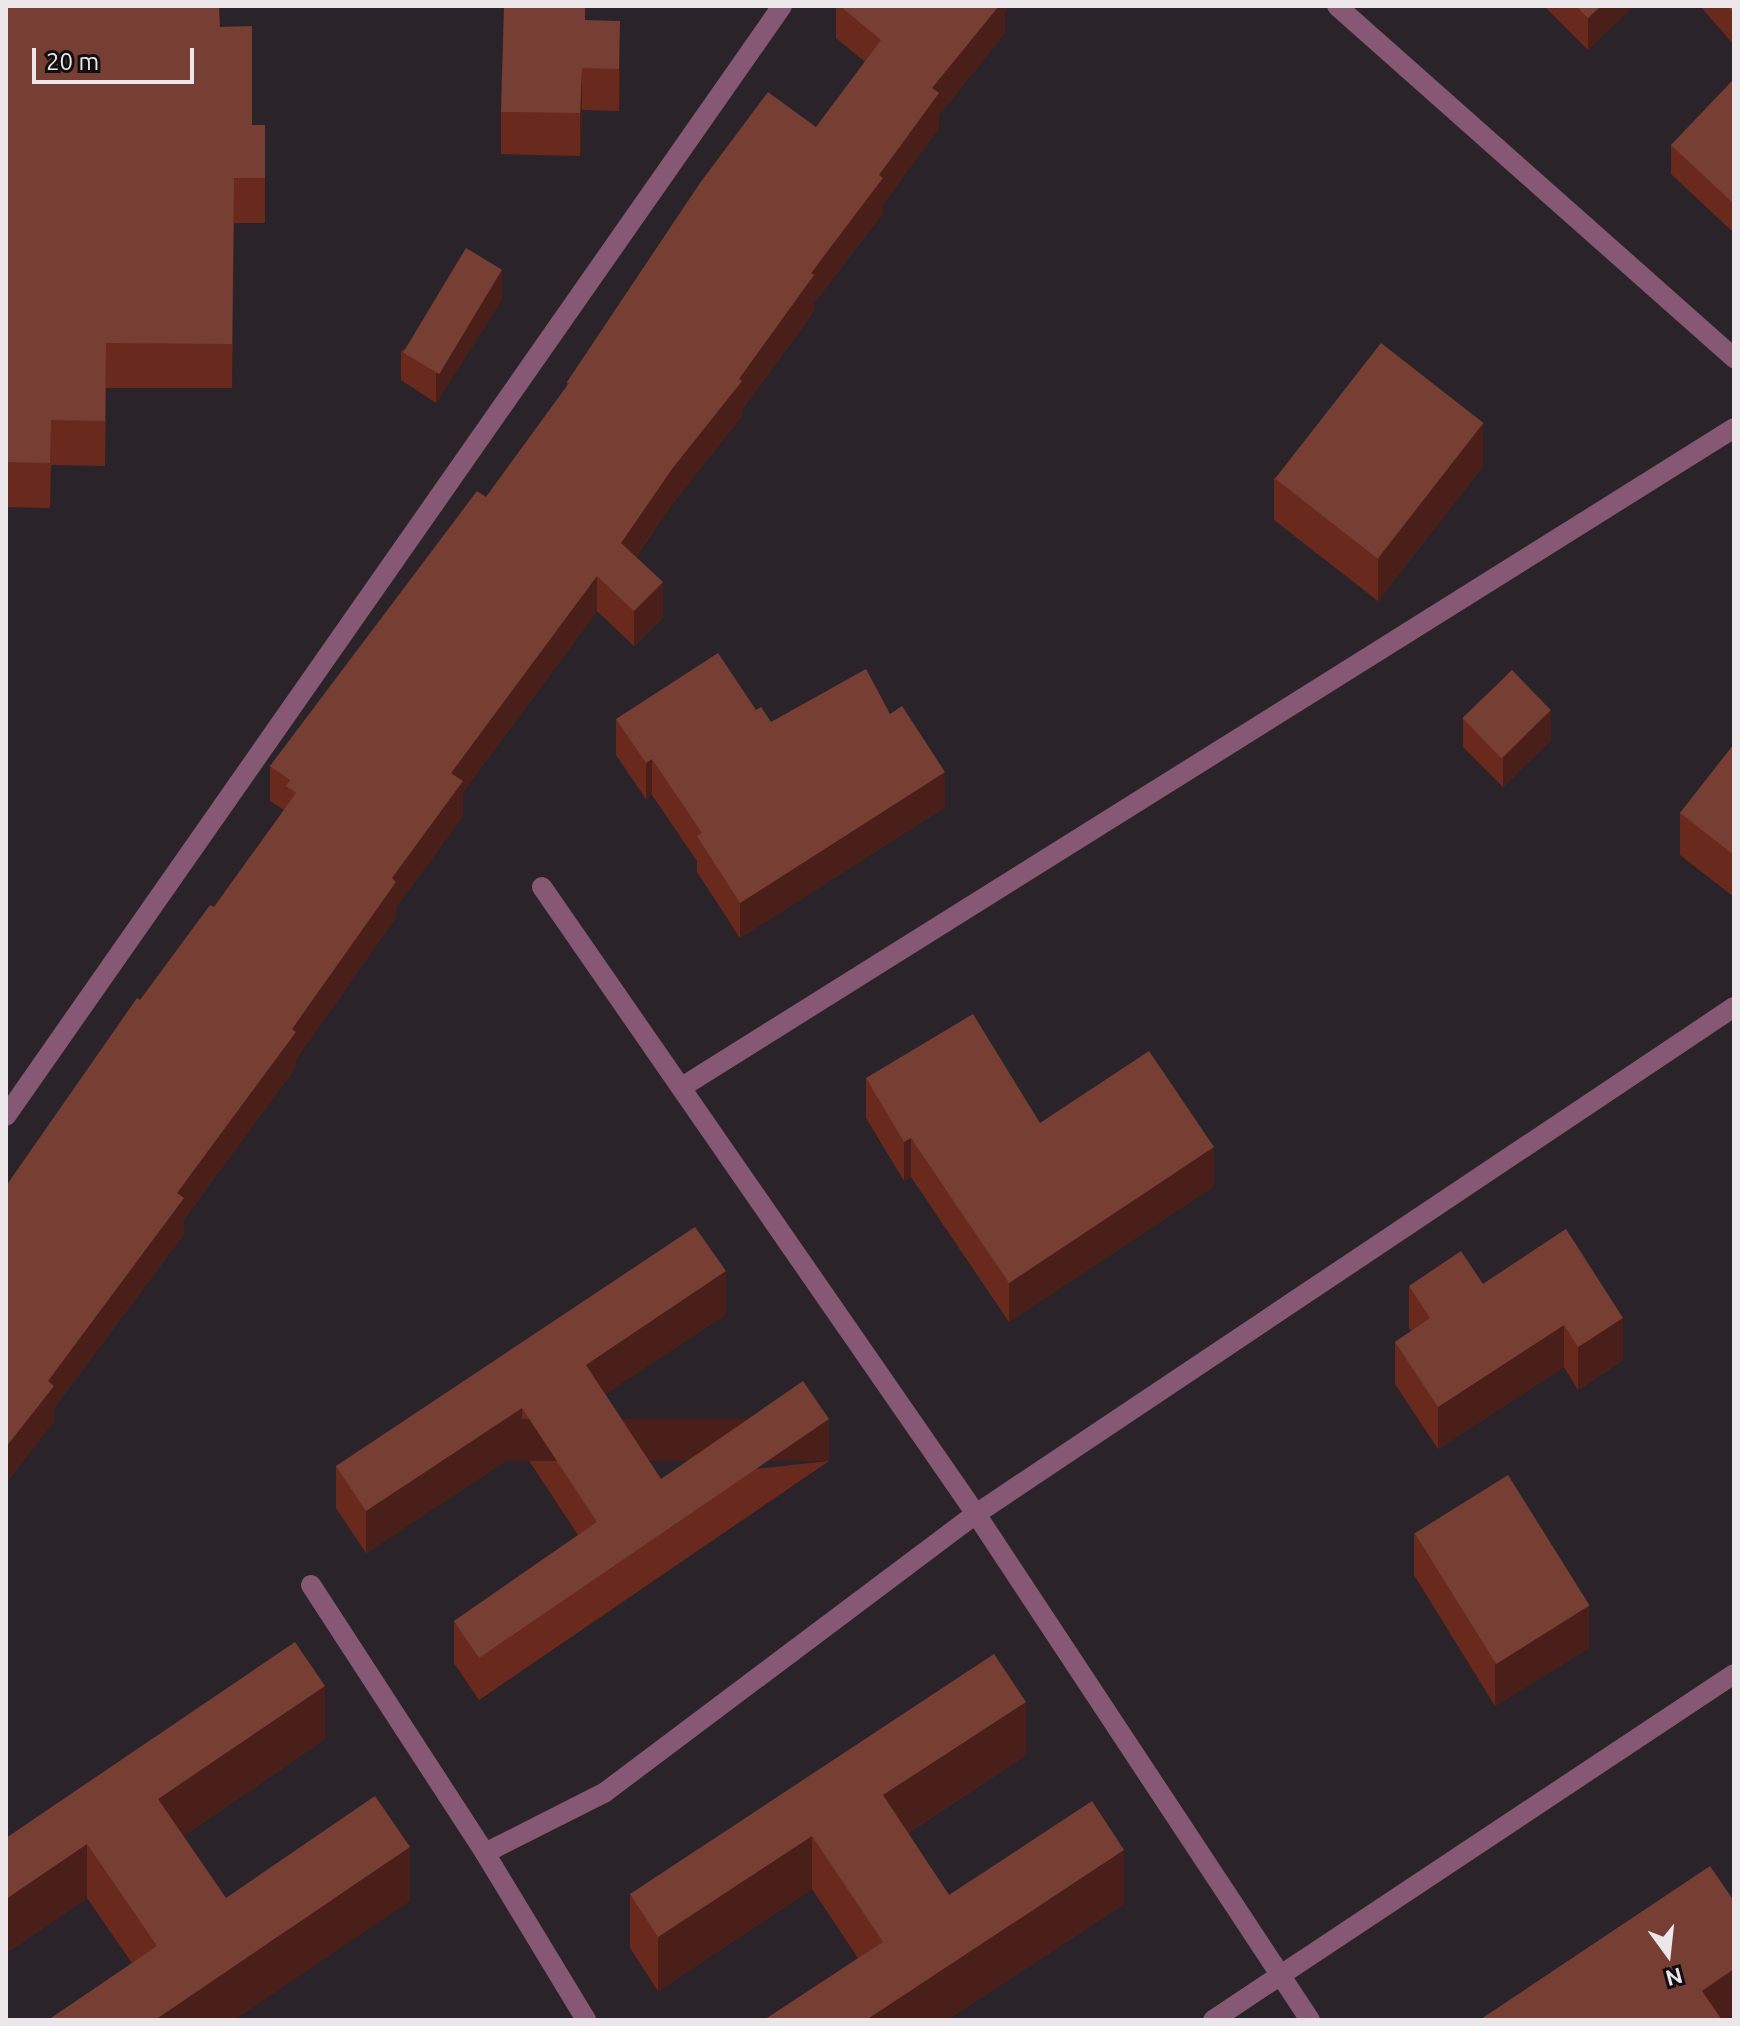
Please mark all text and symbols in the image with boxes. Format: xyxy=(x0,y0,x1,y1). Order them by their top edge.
scale bar xyxy=(36,32,198,82)
text: 20 m xyxy=(46,48,99,75)
north arrow xyxy=(1628,1914,1708,1994)
text: N xyxy=(1663,1963,1686,1992)

